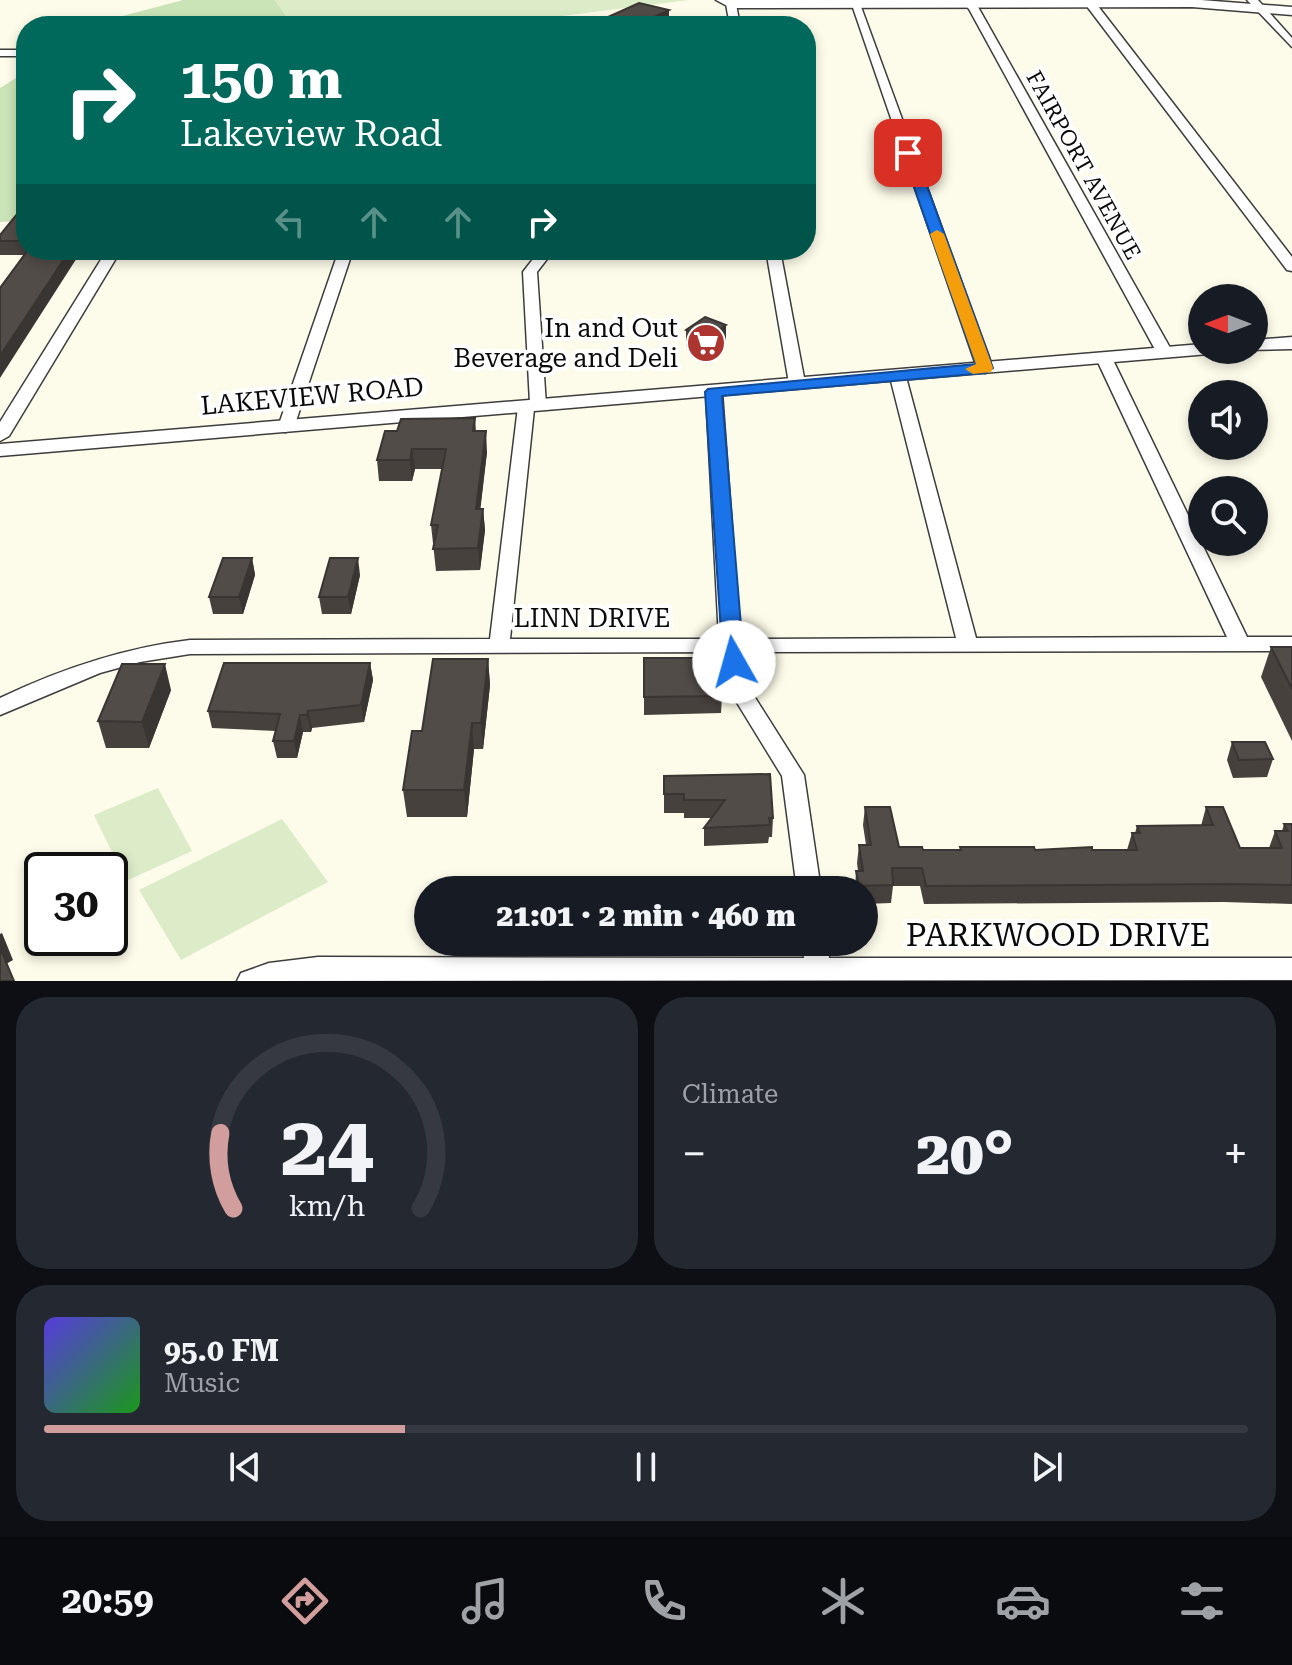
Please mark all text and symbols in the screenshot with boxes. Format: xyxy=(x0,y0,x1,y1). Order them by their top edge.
text: 150 m xyxy=(180,46,342,112)
icon: right xyxy=(48,48,152,152)
street label: FAIRPORT AVENUE xyxy=(1021,67,1146,264)
text: Lakeview Road xyxy=(180,113,442,155)
pin xyxy=(874,119,942,187)
icon: arrive xyxy=(886,131,930,175)
icon: left xyxy=(268,200,312,244)
icon: ahead xyxy=(352,200,396,244)
icon: ahead xyxy=(436,200,480,244)
icon: right xyxy=(520,200,564,244)
north arrow xyxy=(1188,284,1268,364)
map controls xyxy=(1188,284,1268,556)
place label: In and Out Beverage and Deli xyxy=(453,313,678,373)
supermarket icon: In and Out Beverage and Deli xyxy=(685,322,727,364)
street label: LAKEVIEW ROAD xyxy=(199,371,425,421)
button: sound xyxy=(1188,380,1268,460)
button: search xyxy=(1188,476,1268,556)
street label: LINN DRIVE xyxy=(514,603,670,633)
position arrow xyxy=(692,620,776,704)
speed limit sign: 30 xyxy=(24,852,128,956)
text: 21:01 · 2 min · 460 m xyxy=(496,898,796,933)
street label: PARKWOOD DRIVE xyxy=(906,916,1210,954)
text: Climate xyxy=(682,1079,778,1109)
text: 24 xyxy=(280,1098,374,1195)
text: 20° xyxy=(916,1118,1014,1189)
text: − xyxy=(682,1128,707,1180)
text: + xyxy=(1223,1128,1248,1180)
text: km/h xyxy=(289,1189,365,1223)
text: 95.0 FM xyxy=(164,1333,279,1368)
text: Music xyxy=(164,1368,240,1398)
icon: previous xyxy=(223,1445,267,1489)
icon: pause xyxy=(624,1445,668,1489)
icon: next xyxy=(1025,1445,1069,1489)
icon: directions xyxy=(277,1573,333,1629)
icon: music xyxy=(457,1573,513,1629)
icon: phone xyxy=(636,1573,692,1629)
icon: climate xyxy=(815,1573,871,1629)
icon: car xyxy=(995,1573,1051,1629)
icon: filters xyxy=(1174,1573,1230,1629)
text: 20:59 xyxy=(62,1580,154,1622)

